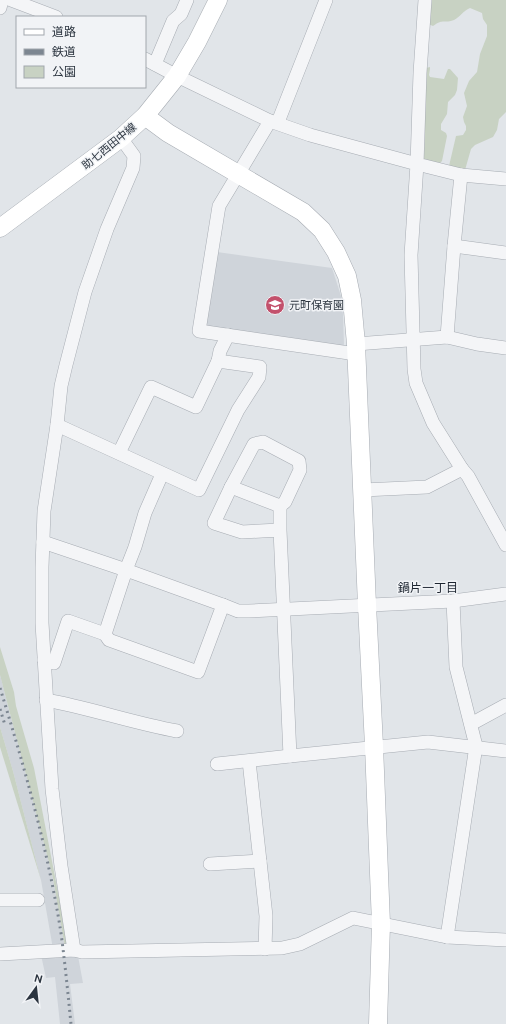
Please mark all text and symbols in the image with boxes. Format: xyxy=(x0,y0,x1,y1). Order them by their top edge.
legend xyxy=(16,16,146,88)
text: 道路 xyxy=(52,25,76,38)
text: 鉄道 xyxy=(52,45,76,58)
text: 公園 xyxy=(52,65,76,78)
street label: 助七西田中線 xyxy=(80,121,138,171)
school or university icon: 元町保育園 xyxy=(264,294,286,316)
place label: 元町保育園 xyxy=(289,299,344,311)
district label: 鍋片一丁目 xyxy=(398,581,458,594)
north arrow xyxy=(16,968,56,1008)
text: N xyxy=(33,971,44,985)

